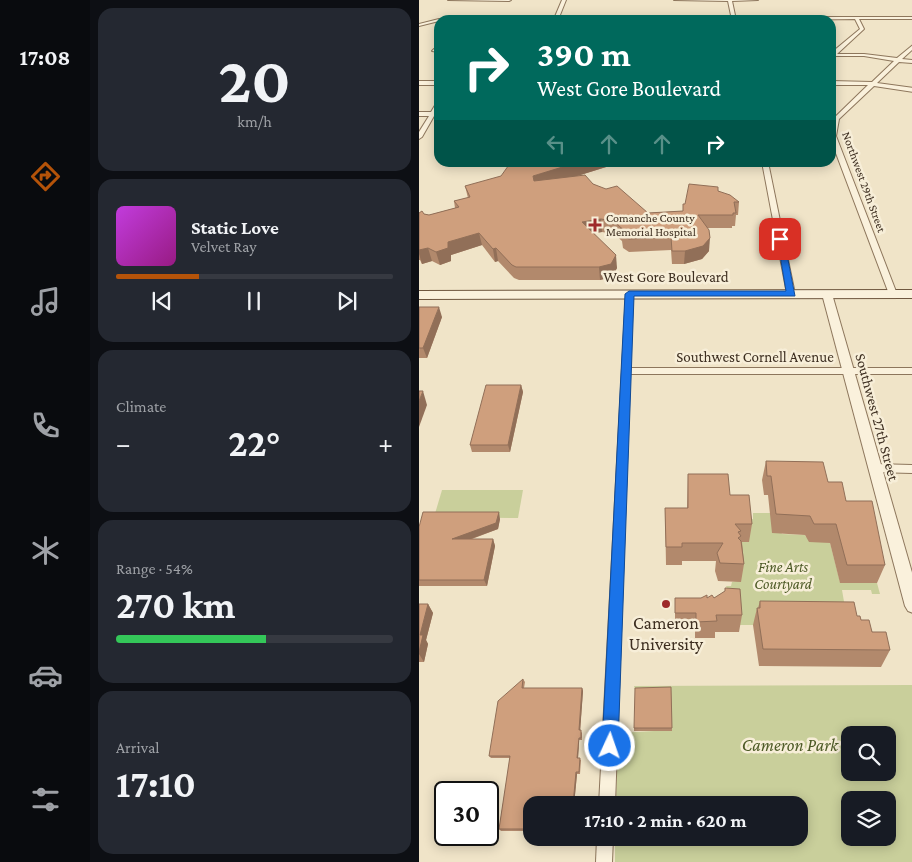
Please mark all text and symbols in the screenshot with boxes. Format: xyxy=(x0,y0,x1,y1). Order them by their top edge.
icon: right xyxy=(454,35,519,100)
text: 390 m xyxy=(537,35,631,74)
text: 20 xyxy=(218,44,291,116)
text: 17:08 xyxy=(20,45,70,70)
text: West Gore Boulevard xyxy=(537,76,721,101)
text: km/h xyxy=(237,113,272,130)
icon: left xyxy=(542,130,570,158)
icon: ahead xyxy=(595,130,623,158)
icon: ahead xyxy=(648,130,676,158)
icon: right xyxy=(701,130,729,158)
street label: Northwest 29th Street xyxy=(839,130,889,235)
icon: directions xyxy=(28,159,63,194)
place label: Comanche County Memorial Hospital xyxy=(606,211,696,239)
text: Static Love xyxy=(191,217,279,238)
marker: Comanche County Memorial Hospital xyxy=(588,218,602,232)
pin xyxy=(759,218,801,260)
icon: arrive xyxy=(766,225,794,253)
text: Velvet Ray xyxy=(191,238,257,255)
street label: West Gore Boulevard xyxy=(603,269,729,285)
icon: music xyxy=(28,284,63,319)
icon: previous xyxy=(148,287,176,315)
icon: pause xyxy=(240,287,268,315)
icon: next xyxy=(333,287,361,315)
street label: Southwest Cornell Avenue xyxy=(676,349,834,365)
street label: Southwest 27th Street xyxy=(852,352,902,483)
text: Climate xyxy=(116,398,166,415)
icon: phone xyxy=(28,408,63,443)
text: 22° xyxy=(228,422,281,464)
text: − xyxy=(116,428,131,459)
text: + xyxy=(378,428,393,459)
icon: climate xyxy=(28,533,63,568)
park label: Fine Arts Courtyard xyxy=(754,559,813,593)
text: Range · 54% xyxy=(116,560,193,577)
text: 270 km xyxy=(116,584,236,626)
marker: Cameron University xyxy=(660,598,672,610)
place label: Cameron University xyxy=(629,613,704,654)
icon: car xyxy=(28,658,63,693)
position arrow xyxy=(583,719,635,771)
map controls xyxy=(841,726,896,846)
button: search xyxy=(841,726,896,781)
park label: Cameron Park xyxy=(742,735,839,755)
text: Arrival xyxy=(116,739,160,756)
text: 17:10 xyxy=(116,763,196,805)
speed limit sign: 30 xyxy=(434,781,499,846)
icon: filters xyxy=(28,782,63,817)
button: layers xyxy=(841,791,896,846)
text: 17:10 · 2 min · 620 m xyxy=(584,810,747,831)

